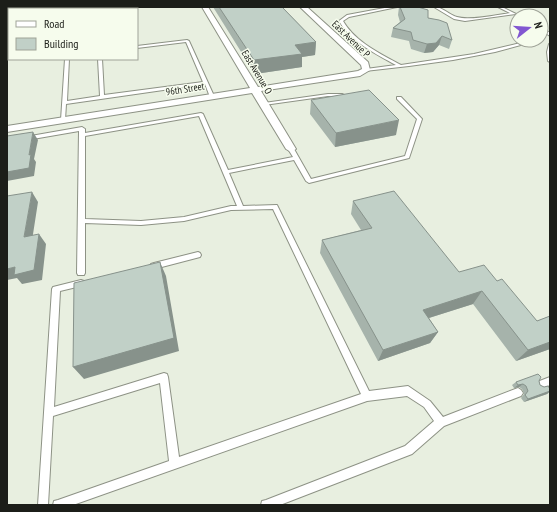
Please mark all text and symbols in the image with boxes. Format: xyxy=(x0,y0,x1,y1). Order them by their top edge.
legend xyxy=(8,8,138,60)
north arrow xyxy=(509,8,549,48)
text: Road xyxy=(44,16,64,31)
street label: East Avenue P xyxy=(329,18,373,61)
text: N xyxy=(531,20,546,30)
text: Building xyxy=(44,36,79,51)
street label: East Avenue O xyxy=(239,48,275,97)
street label: 96th Street xyxy=(165,79,206,98)

